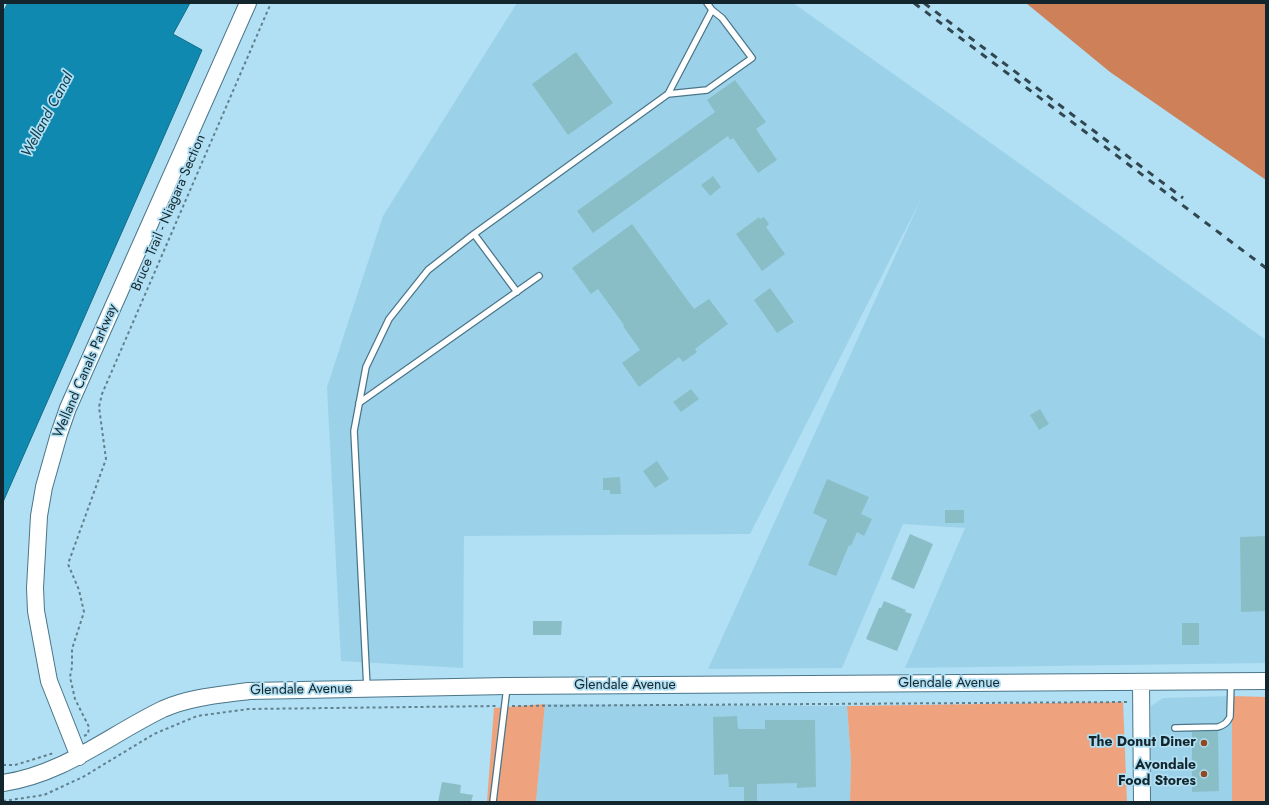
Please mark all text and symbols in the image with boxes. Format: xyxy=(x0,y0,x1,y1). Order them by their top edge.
water label: Welland Canal xyxy=(18,69,78,161)
street label: Bruce Trail - Niagara Section xyxy=(128,132,210,294)
street label: Welland Canals Parkway xyxy=(50,302,122,440)
street label: Glendale Avenue xyxy=(898,676,1000,692)
street label: Glendale Avenue xyxy=(574,678,676,694)
street label: Glendale Avenue xyxy=(250,681,352,699)
place label: The Donut Diner xyxy=(1089,735,1196,751)
marker: The Donut Diner xyxy=(1199,738,1209,748)
place label: Avondale Food Stores xyxy=(1118,758,1196,790)
marker: Avondale Food Stores xyxy=(1199,769,1209,779)

